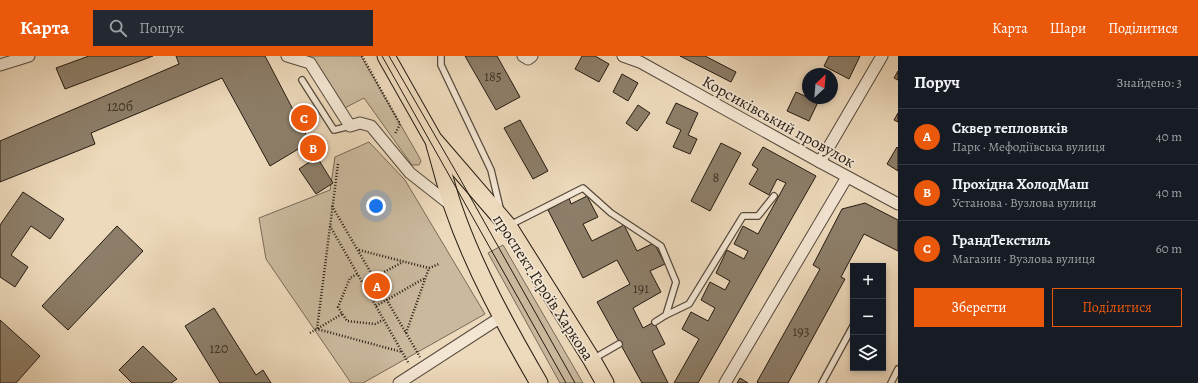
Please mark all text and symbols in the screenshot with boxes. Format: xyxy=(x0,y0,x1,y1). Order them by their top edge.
search box xyxy=(93,10,373,46)
text: Карта xyxy=(20,15,69,41)
icon: search xyxy=(107,17,129,39)
text: Пошук xyxy=(139,18,184,38)
text: Карта xyxy=(992,19,1028,38)
text: Шари xyxy=(1050,19,1086,38)
text: Поділитися xyxy=(1108,19,1178,38)
house number: 185 xyxy=(484,67,502,86)
north arrow xyxy=(802,68,838,104)
street label: Корсиківський провулок xyxy=(698,71,859,173)
text: Поруч xyxy=(914,71,960,94)
text: Знайдено: 3 xyxy=(1117,74,1182,91)
house number: 120б xyxy=(107,97,133,116)
pin: C xyxy=(291,103,317,133)
text: Сквер тепловиків xyxy=(952,118,1068,138)
text: A xyxy=(923,128,931,145)
text: 40 m xyxy=(1156,128,1182,145)
pin: B xyxy=(300,133,326,163)
text: Парк · Мефодіївська вулиця xyxy=(952,138,1105,155)
house number: 8 xyxy=(713,168,720,187)
text: Прохідна ХолодМаш xyxy=(952,174,1089,194)
text: B xyxy=(923,184,931,201)
text: 40 m xyxy=(1156,184,1182,201)
text: Установа · Вузлова вулиця xyxy=(952,194,1097,211)
your location xyxy=(366,196,386,216)
street label: проспект Героїв Харкова xyxy=(487,210,599,366)
text: ГрандТекстиль xyxy=(952,230,1050,250)
text: C xyxy=(923,240,931,257)
text: 60 m xyxy=(1156,240,1182,257)
text: Магазин · Вузлова вулиця xyxy=(952,250,1095,267)
map controls xyxy=(850,263,886,371)
button: + xyxy=(850,263,886,299)
pin: A xyxy=(364,271,390,301)
house number: 191 xyxy=(633,279,649,298)
button: Зберегти xyxy=(914,288,1044,327)
button: Поділитися xyxy=(1052,288,1182,327)
button: − xyxy=(850,299,886,335)
house number: 193 xyxy=(793,322,810,341)
button: layers xyxy=(850,335,886,371)
house number: 120 xyxy=(210,339,228,358)

